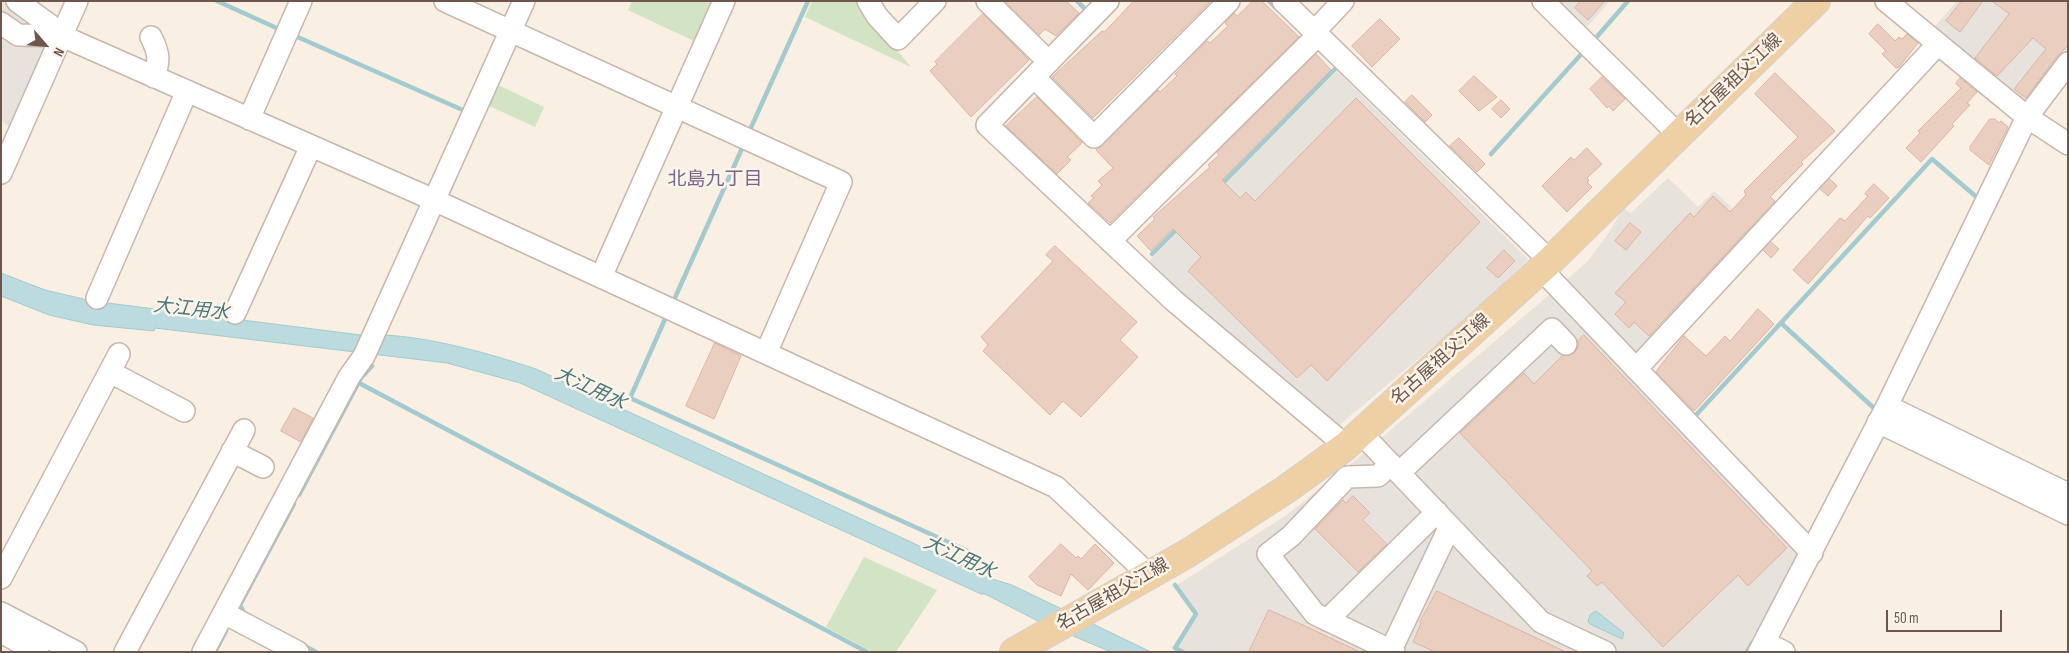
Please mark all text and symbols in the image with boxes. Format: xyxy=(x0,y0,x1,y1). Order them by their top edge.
north arrow xyxy=(20,20,70,70)
street label: 名古屋祖父江線 xyxy=(1681,29,1787,133)
text: N xyxy=(50,45,68,59)
district label: 北島九丁目 xyxy=(668,169,762,191)
water label: 大江用水 xyxy=(152,295,230,325)
street label: 名古屋祖父江線 xyxy=(1387,310,1495,410)
water label: 大江用水 xyxy=(551,363,629,415)
water label: 大江用水 xyxy=(920,532,998,584)
street label: 名古屋祖父江線 xyxy=(1053,554,1173,636)
scale bar xyxy=(1889,600,2005,632)
text: 50 m xyxy=(1894,609,1919,628)

